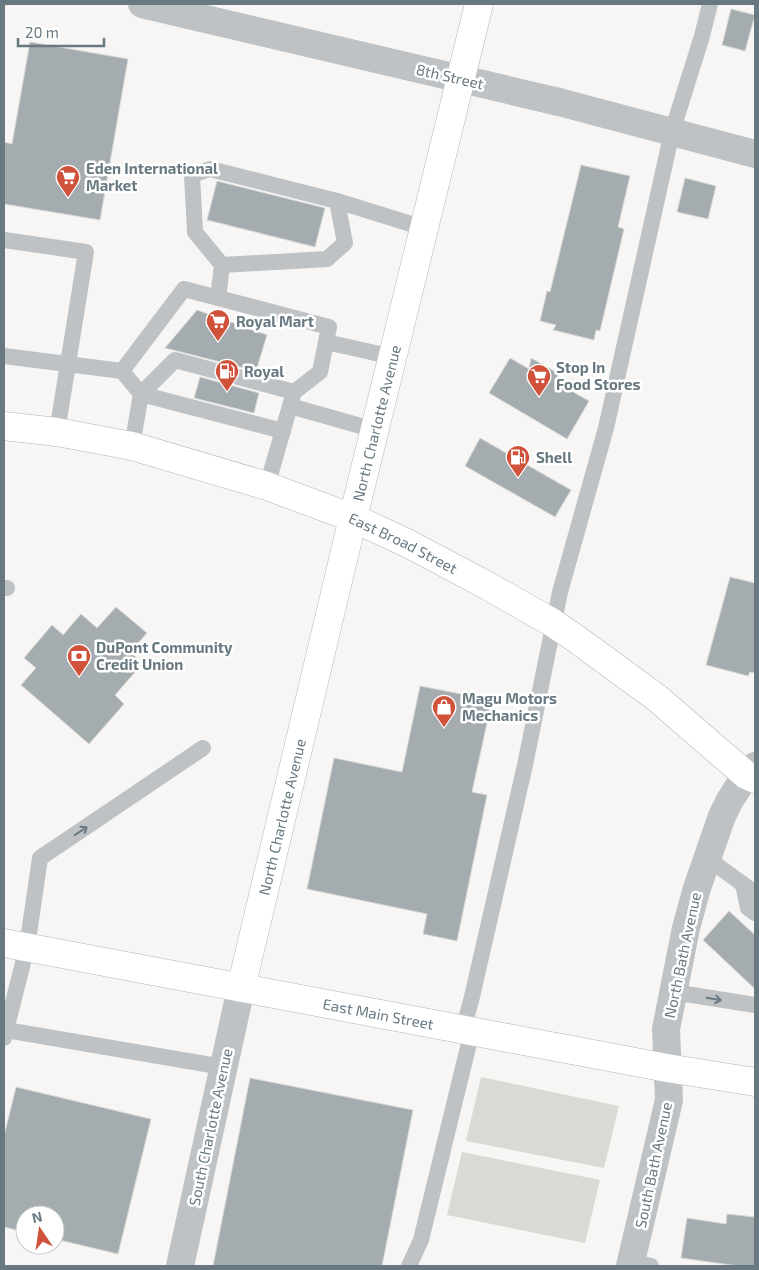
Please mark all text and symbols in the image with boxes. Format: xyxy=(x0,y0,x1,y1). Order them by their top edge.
scale bar xyxy=(18,15,104,47)
text: 20 m xyxy=(25,23,59,41)
street label: 8th Street xyxy=(415,60,486,93)
place label: Eden International Market xyxy=(86,159,218,194)
supermarket icon: Eden International Market xyxy=(55,164,81,198)
supermarket icon: Royal Mart xyxy=(205,308,231,342)
place label: Royal Mart xyxy=(236,312,314,331)
street label: North Charlotte Avenue xyxy=(348,343,404,503)
fuel station icon: Royal xyxy=(214,358,240,392)
place label: Stop In Food Stores xyxy=(556,358,640,393)
place label: Royal xyxy=(244,362,284,381)
supermarket icon: Stop In Food Stores xyxy=(526,363,552,397)
fuel station icon: Shell xyxy=(505,444,531,478)
place label: Shell xyxy=(536,448,572,466)
street label: East Broad Street xyxy=(346,508,461,577)
place label: DuPont Community Credit Union xyxy=(96,638,233,673)
bank icon: DuPont Community Credit Union xyxy=(66,643,92,677)
place label: Magu Motors Mechanics xyxy=(462,689,557,724)
shop icon: Magu Motors Mechanics xyxy=(431,694,457,728)
street label: North Charlotte Avenue xyxy=(254,737,309,897)
one-way arrow xyxy=(74,826,88,836)
street label: North Bath Avenue xyxy=(660,890,704,1020)
street label: East Main Street xyxy=(322,994,436,1033)
one-way arrow xyxy=(706,994,722,1004)
street label: South Charlotte Avenue xyxy=(185,1047,235,1207)
street label: South Bath Avenue xyxy=(631,1100,675,1230)
north arrow xyxy=(15,1205,65,1255)
text: N xyxy=(30,1207,44,1226)

